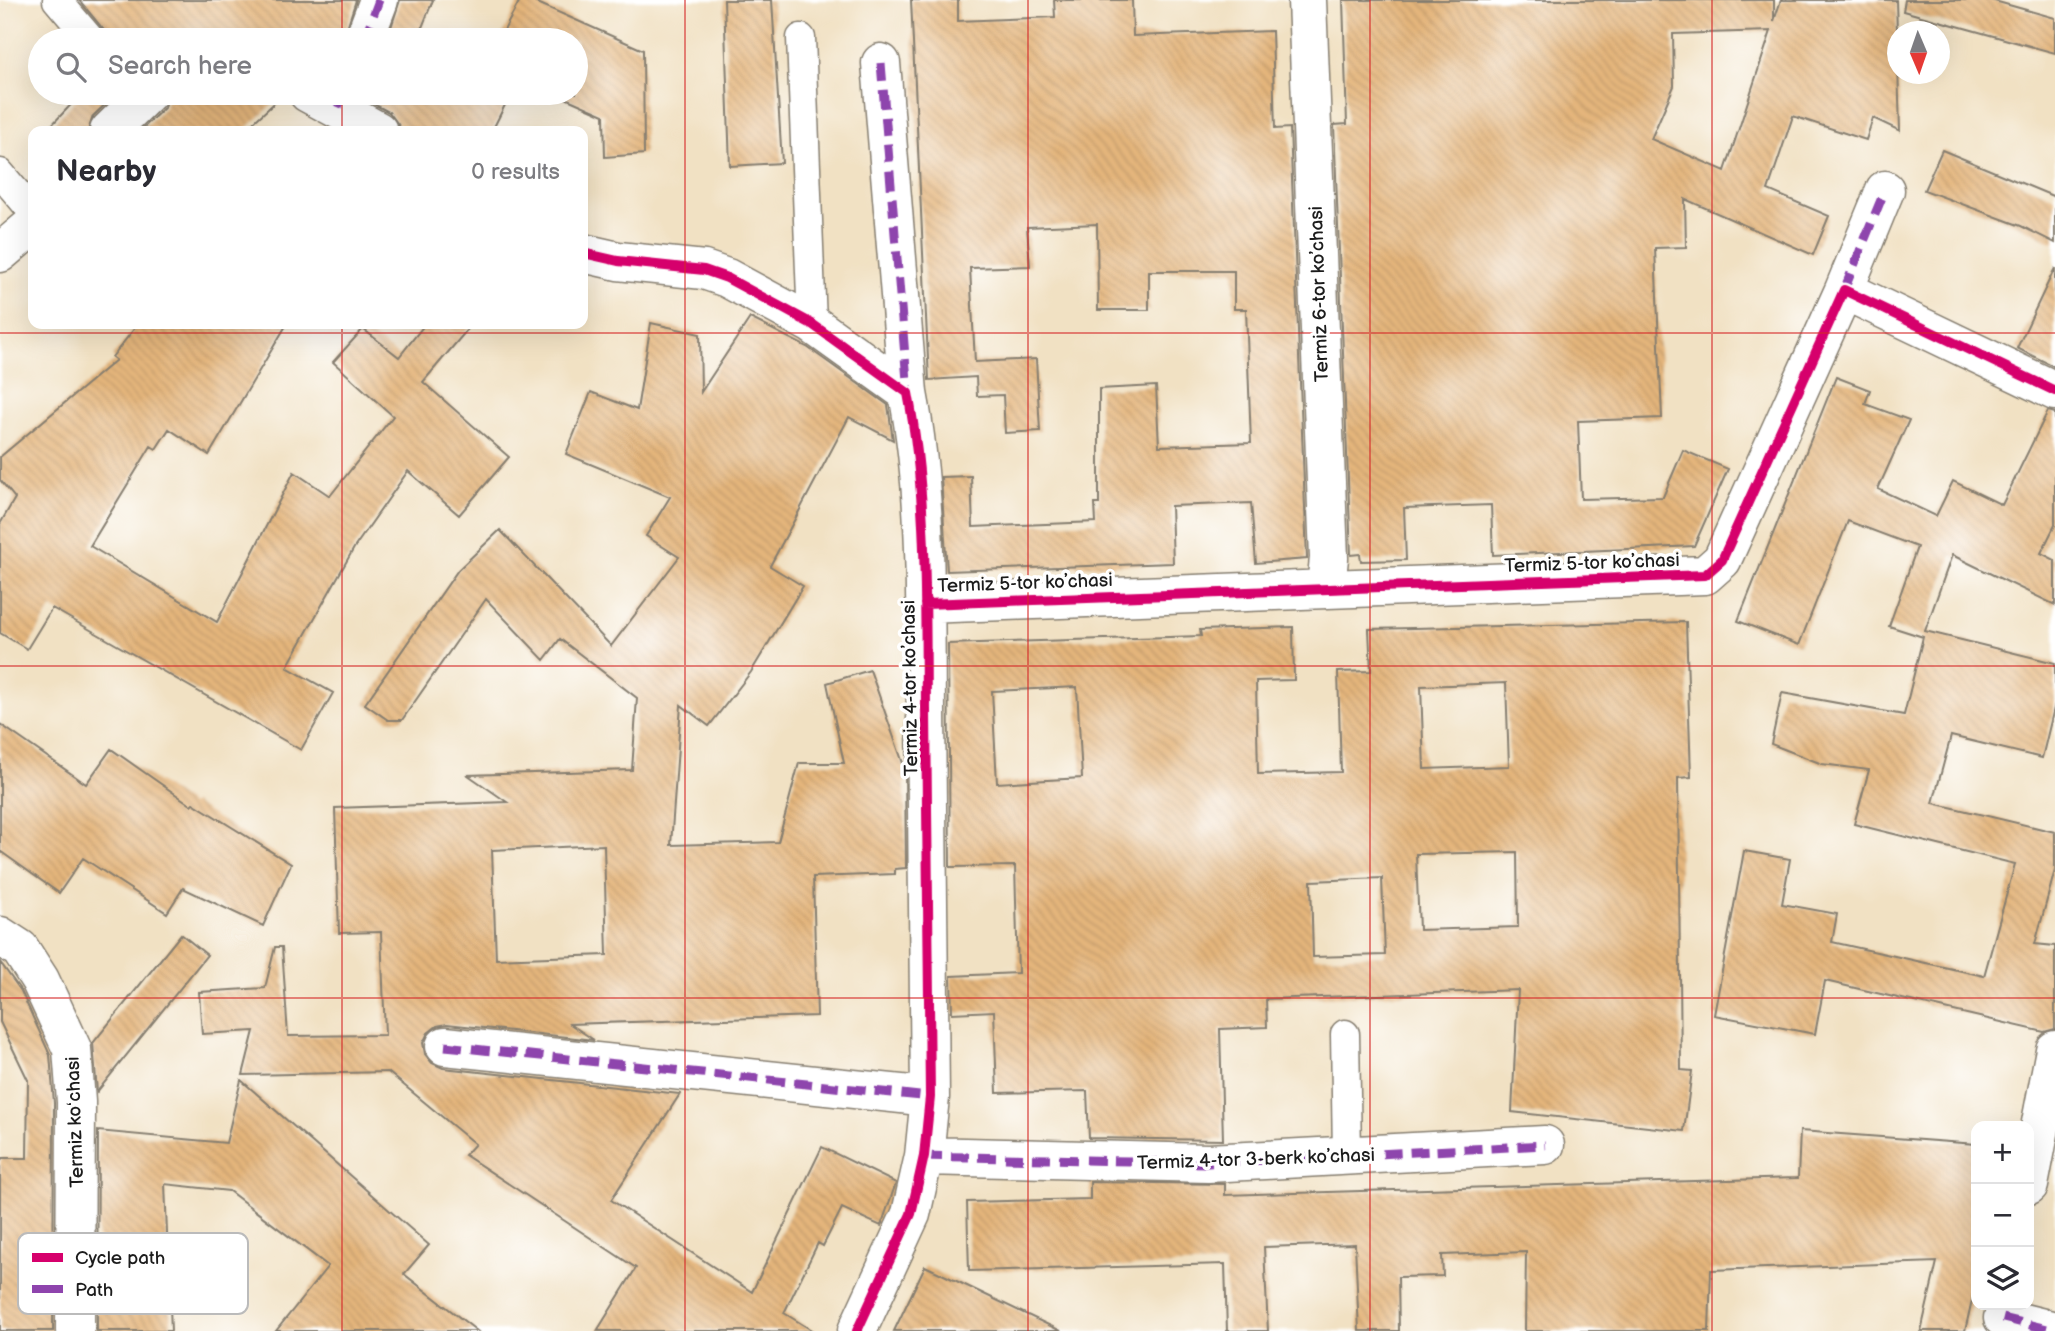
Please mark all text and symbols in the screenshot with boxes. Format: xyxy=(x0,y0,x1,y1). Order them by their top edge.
north arrow xyxy=(1887,21,1950,84)
search box xyxy=(28,28,588,105)
icon: search xyxy=(52,48,90,86)
text: Search here xyxy=(108,51,252,82)
text: Nearby xyxy=(56,154,156,190)
text: 0 results xyxy=(471,158,560,186)
street label: Termiz 6-tor koʼchasi xyxy=(1305,206,1334,382)
street label: Termiz 5-tor koʼchasi xyxy=(1504,549,1680,578)
street label: Termiz 5-tor koʼchasi xyxy=(937,569,1113,598)
street label: Termiz 4-tor koʼchasi xyxy=(897,600,924,776)
street label: Termiz koʻchasi xyxy=(62,1056,89,1188)
map controls xyxy=(1971,1121,2034,1310)
button: + xyxy=(1971,1121,2034,1184)
street label: Termiz 4-tor 3-berk koʼchasi xyxy=(1137,1144,1375,1175)
button: − xyxy=(1971,1184,2034,1247)
legend xyxy=(18,1233,248,1314)
text: Cycle path xyxy=(75,1247,165,1270)
button: layers xyxy=(1971,1247,2034,1310)
text: Path xyxy=(75,1279,113,1302)

